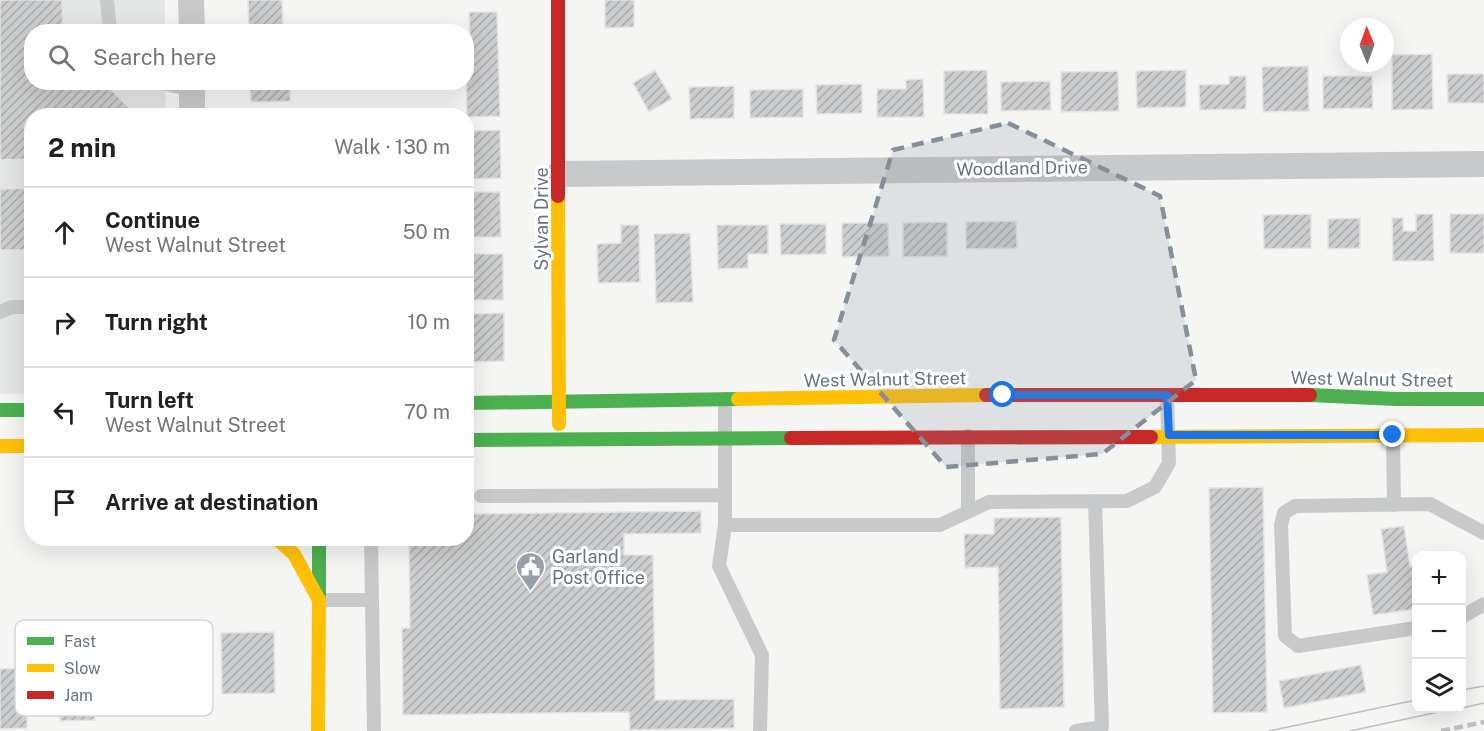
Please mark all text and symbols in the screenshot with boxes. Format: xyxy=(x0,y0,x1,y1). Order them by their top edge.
north arrow xyxy=(1340,18,1394,72)
search box xyxy=(24,24,474,90)
icon: search xyxy=(45,41,78,74)
text: Search here xyxy=(93,44,217,70)
text: 2 min xyxy=(48,132,116,163)
text: Walk · 130 m xyxy=(334,135,450,159)
street label: Woodland Drive xyxy=(956,156,1088,180)
street label: Sylvan Drive xyxy=(531,167,552,271)
text: Continue xyxy=(105,207,200,233)
icon: ahead xyxy=(48,216,81,249)
text: 50 m xyxy=(403,220,450,244)
text: West Walnut Street xyxy=(105,233,286,257)
icon: right xyxy=(48,306,81,339)
text: Turn right xyxy=(105,309,208,335)
text: 10 m xyxy=(407,310,450,334)
street label: West Walnut Street xyxy=(803,367,967,391)
street label: West Walnut Street xyxy=(1290,367,1454,391)
route start xyxy=(989,381,1015,407)
text: Turn left xyxy=(105,387,194,413)
icon: left xyxy=(48,396,81,429)
text: 70 m xyxy=(404,400,450,424)
text: West Walnut Street xyxy=(105,413,286,437)
route end xyxy=(1379,421,1405,447)
icon: arrive xyxy=(48,486,81,519)
text: Arrive at destination xyxy=(105,489,318,515)
place label: Garland Post Office xyxy=(552,546,645,588)
public building icon: Garland Post Office xyxy=(515,550,547,592)
map controls xyxy=(1412,551,1466,713)
button: + xyxy=(1412,551,1466,605)
button: − xyxy=(1412,605,1466,659)
legend xyxy=(15,620,213,716)
text: Fast xyxy=(64,632,96,651)
text: Slow xyxy=(64,659,101,678)
button: layers xyxy=(1412,659,1466,713)
text: Jam xyxy=(64,686,93,705)

